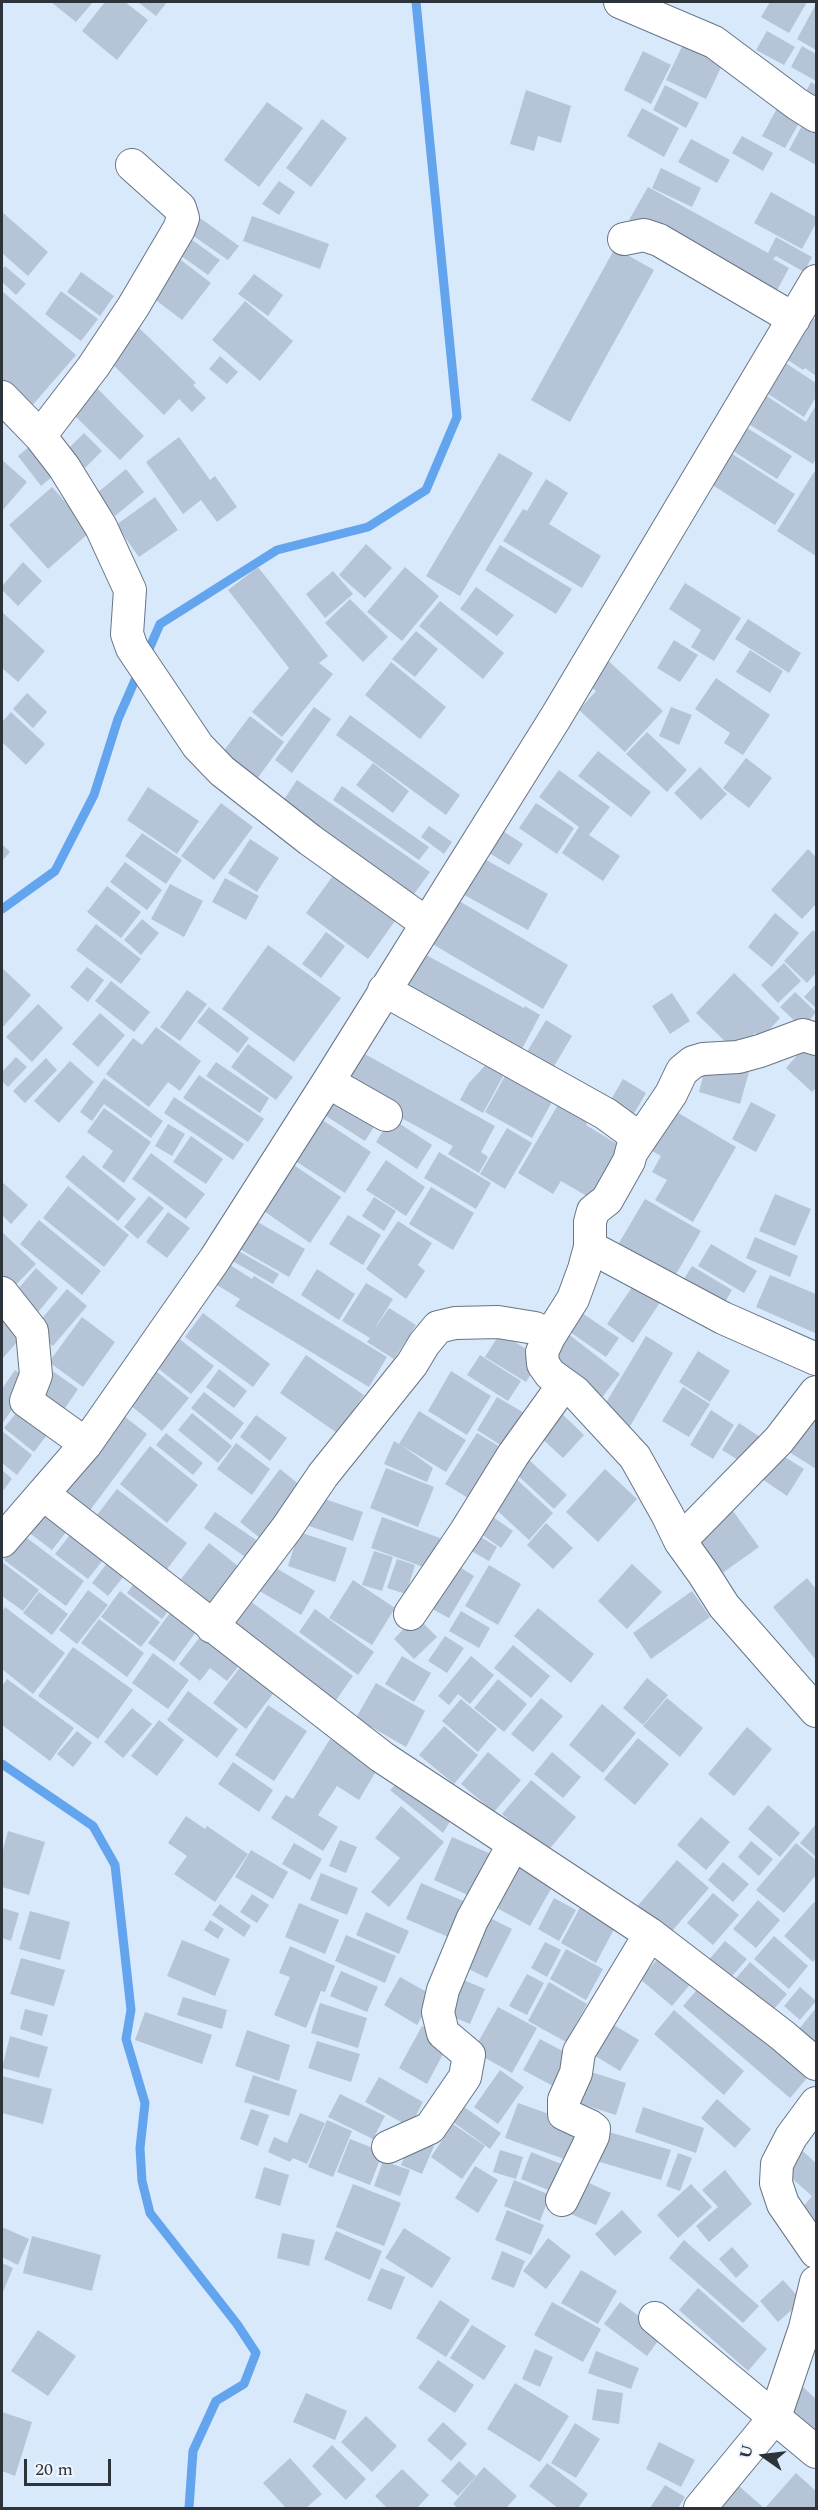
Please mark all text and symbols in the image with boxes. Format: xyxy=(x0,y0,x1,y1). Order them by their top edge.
north arrow xyxy=(734,2426,794,2486)
text: U xyxy=(733,2442,760,2461)
scale bar xyxy=(27,2447,114,2485)
text: 20 m xyxy=(35,2456,73,2483)

